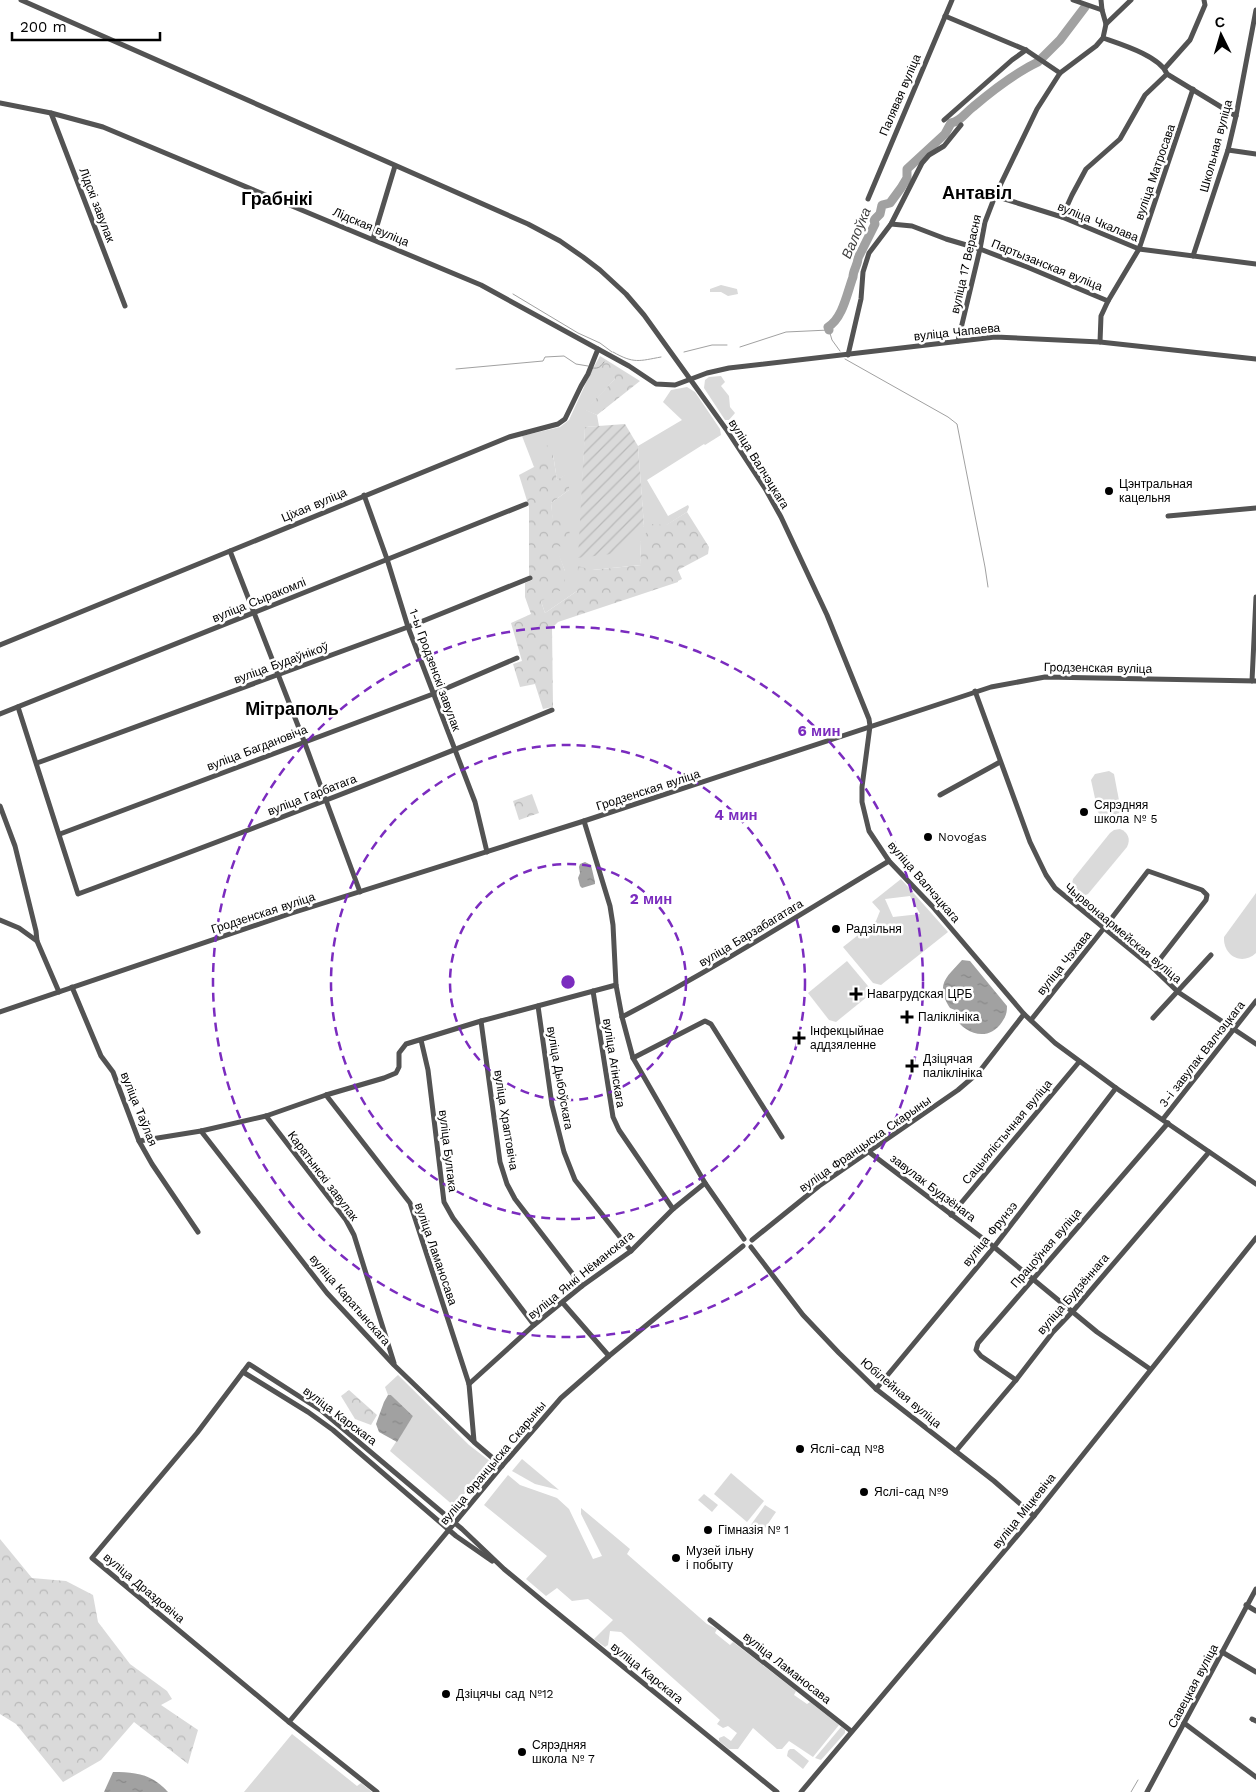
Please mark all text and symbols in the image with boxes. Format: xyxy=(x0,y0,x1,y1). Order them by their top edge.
scale bar xyxy=(12,10,160,42)
north arrow xyxy=(1196,10,1246,60)
text: С xyxy=(1214,14,1226,30)
text: 200 m xyxy=(20,18,67,36)
street label: Палявая вуліца xyxy=(876,52,924,138)
street label: Школьная вуліца xyxy=(1197,98,1235,194)
street label: вуліца Матросава xyxy=(1132,122,1178,222)
street label: Лідскі завулак xyxy=(76,166,118,245)
district label: Антавіл xyxy=(942,182,1012,203)
district label: Грабнікі xyxy=(241,188,313,209)
street label: вуліца Чкалава xyxy=(1056,199,1141,245)
street label: Лідская вуліца xyxy=(331,205,411,249)
water label: Валоўка xyxy=(838,205,874,261)
street label: вуліца 17 Верасня xyxy=(948,213,984,315)
street label: Партызанская вуліца xyxy=(989,236,1105,294)
street label: вуліца Чапаева xyxy=(913,320,1001,343)
street label: вуліца Валчэцкага xyxy=(726,417,792,512)
place label: Цэнтральная кацельня xyxy=(1119,477,1193,505)
street label: Ціхая вуліца xyxy=(279,485,349,525)
marker: Цэнтральная кацельня xyxy=(1103,485,1115,497)
street label: вуліца Сыракомлі xyxy=(210,575,308,625)
street label: 1-ы Гродзенскі завулак xyxy=(406,607,464,734)
street label: вуліца Будаўнікоў xyxy=(232,639,330,687)
street label: Гродзенская вуліца xyxy=(1044,660,1153,676)
district label: Мітраполь xyxy=(245,698,339,719)
street label: вуліца Багдановіча xyxy=(205,722,310,774)
text: 6 мин xyxy=(798,722,840,740)
street label: Гродзенская вуліца xyxy=(594,766,702,813)
street label: вуліца Гарбатага xyxy=(266,771,359,818)
place label: Сярэдняя школа № 5 xyxy=(1094,798,1157,826)
text: 4 мин xyxy=(714,806,758,824)
marker: Сярэдняя школа № 5 xyxy=(1078,806,1090,818)
place label: Novogas xyxy=(938,830,987,844)
marker: Novogas xyxy=(922,831,934,843)
street label: вуліца Валчэцкага xyxy=(885,839,963,926)
street label: Чырвонаармейская вуліца xyxy=(1062,880,1185,986)
street label: Гродзенская вуліца xyxy=(209,889,317,936)
text: 2 мин xyxy=(630,890,672,908)
street label: вуліца Барзабагатага xyxy=(696,896,806,970)
place label: Радзільня xyxy=(846,922,902,936)
marker: Радзільня xyxy=(830,923,842,935)
street label: вуліца Чэхава xyxy=(1034,928,1094,998)
centre of rings xyxy=(559,973,577,991)
marker: Навагрудская ЦРБ xyxy=(849,987,863,1001)
place label: Навагрудская ЦРБ xyxy=(867,987,972,1001)
street label: 3-і завулак Валчэцкага xyxy=(1156,998,1248,1110)
marker: Паліклініка xyxy=(900,1010,914,1024)
place label: Паліклініка xyxy=(918,1010,980,1024)
street label: вуліца Агінскага xyxy=(600,1018,628,1109)
place label: Інфекцыйнае аддзяленне xyxy=(810,1024,884,1052)
street label: вуліца Дыбоўскага xyxy=(544,1025,576,1131)
marker: Інфекцыйнае аддзяленне xyxy=(792,1031,806,1045)
place label: Дзіцячая паліклініка xyxy=(923,1052,983,1080)
marker: Дзіцячая паліклініка xyxy=(905,1059,919,1073)
street label: вуліца Храптовіча xyxy=(491,1069,521,1171)
street label: вуліца Таўлая xyxy=(118,1070,160,1148)
street label: Сацыялістычная вуліца xyxy=(959,1077,1055,1187)
street label: вуліца Францыска Скарыны xyxy=(797,1093,933,1195)
street label: вуліца Булгака xyxy=(436,1109,460,1193)
street label: Каратынскі завулак xyxy=(285,1128,362,1224)
street label: завулак Будзёнага xyxy=(887,1151,979,1225)
street label: вуліца Фрунзэ xyxy=(960,1199,1020,1269)
street label: вуліца Ламаносава xyxy=(412,1201,460,1307)
street label: Працоўная вуліца xyxy=(1008,1205,1084,1290)
street label: вуліца Янкі Нёманскага xyxy=(525,1228,637,1322)
street label: вуліца Будзённага xyxy=(1034,1251,1112,1337)
street label: вуліца Каратынскага xyxy=(307,1252,393,1348)
street label: Юбілейная вуліца xyxy=(858,1355,944,1431)
street label: вуліца Карскага xyxy=(300,1384,380,1448)
street label: вуліца Францыска Скарыны xyxy=(437,1398,549,1528)
place label: Яслі-сад №8 xyxy=(810,1442,885,1456)
marker: Яслі-сад №8 xyxy=(794,1443,806,1455)
street label: вуліца Міцкевіча xyxy=(989,1470,1059,1551)
place label: Яслі-сад №9 xyxy=(874,1485,949,1499)
marker: Яслі-сад №9 xyxy=(858,1486,870,1498)
place label: Гімназія № 1 xyxy=(718,1523,789,1537)
marker: Гімназія № 1 xyxy=(702,1524,714,1536)
place label: Музей ільну і побыту xyxy=(686,1544,754,1572)
street label: вуліца Драздовіча xyxy=(101,1550,188,1626)
marker: Музей ільну і побыту xyxy=(670,1552,682,1564)
street label: вуліца Ламаносава xyxy=(740,1629,834,1707)
street label: вуліца Карскага xyxy=(608,1640,686,1706)
street label: Савецкая вуліца xyxy=(1165,1641,1221,1730)
place label: Дзіцячы сад №12 xyxy=(456,1687,554,1701)
marker: Дзіцячы сад №12 xyxy=(440,1688,452,1700)
place label: Сярэдняя школа № 7 xyxy=(532,1738,595,1766)
marker: Сярэдняя школа № 7 xyxy=(516,1746,528,1758)

